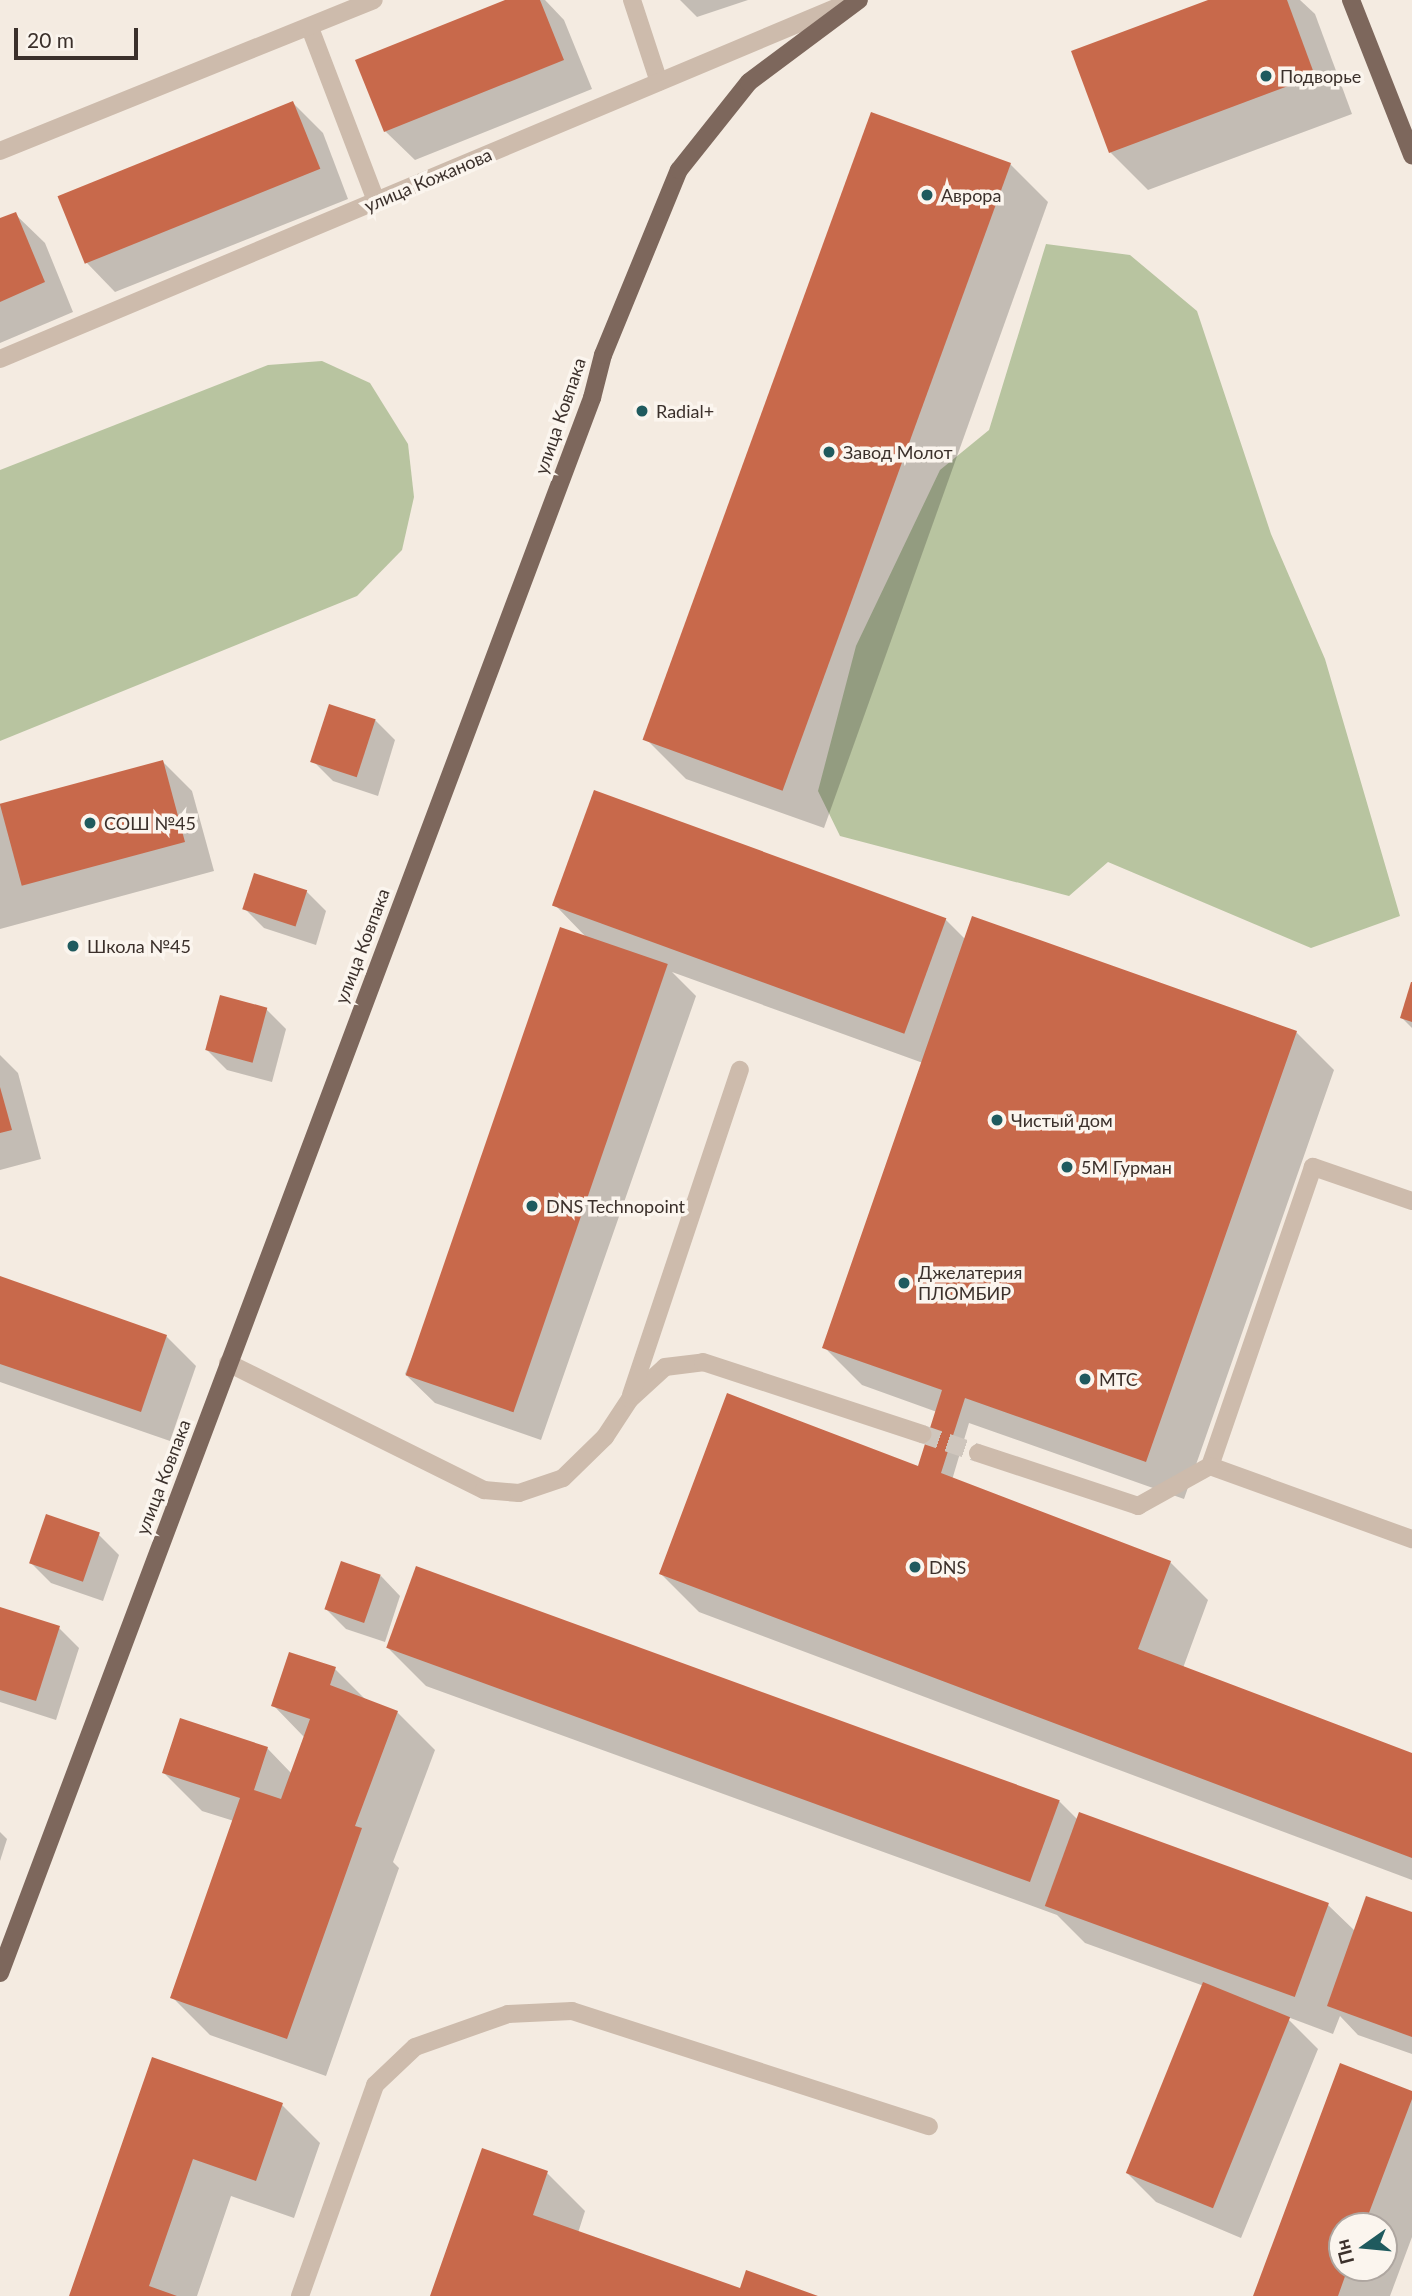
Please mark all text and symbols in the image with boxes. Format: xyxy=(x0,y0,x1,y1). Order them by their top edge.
scale bar xyxy=(18,14,142,58)
text: 20 m xyxy=(27,27,74,52)
place label: Подворье xyxy=(1280,65,1361,87)
marker: Подворье xyxy=(1258,68,1274,84)
street label: улица Кожанова xyxy=(361,143,495,217)
place label: Аврора xyxy=(941,184,1001,206)
marker: Аврора xyxy=(919,187,935,203)
street label: улица Ковпака xyxy=(530,355,590,477)
place label: Radial+ xyxy=(656,400,714,422)
marker: Radial+ xyxy=(634,403,650,419)
place label: Завод Молот xyxy=(843,441,953,463)
marker: Завод Молот xyxy=(821,444,837,460)
place label: СОШ №45 xyxy=(104,812,196,834)
marker: СОШ №45 xyxy=(82,815,98,831)
street label: улица Ковпака xyxy=(330,885,394,1007)
place label: Школа №45 xyxy=(87,935,191,957)
marker: Школа №45 xyxy=(65,938,81,954)
place label: Чистый дом xyxy=(1011,1109,1113,1131)
marker: Чистый дом xyxy=(989,1112,1005,1128)
place label: 5М Гурман xyxy=(1081,1156,1172,1178)
marker: 5М Гурман xyxy=(1059,1159,1075,1175)
place label: DNS Technopoint xyxy=(546,1195,686,1217)
marker: DNS Technopoint xyxy=(524,1198,540,1214)
place label: Джелатерия ПЛОМБИР xyxy=(918,1262,1022,1304)
marker: Джелатерия ПЛОМБИР xyxy=(896,1275,912,1291)
place label: МТС xyxy=(1099,1368,1138,1390)
marker: МТС xyxy=(1077,1371,1093,1387)
street label: улица Ковпака xyxy=(131,1416,195,1538)
place label: DNS xyxy=(929,1556,966,1578)
marker: DNS xyxy=(907,1559,923,1575)
north arrow xyxy=(1328,2212,1398,2282)
text: Пн xyxy=(1330,2237,1358,2267)

